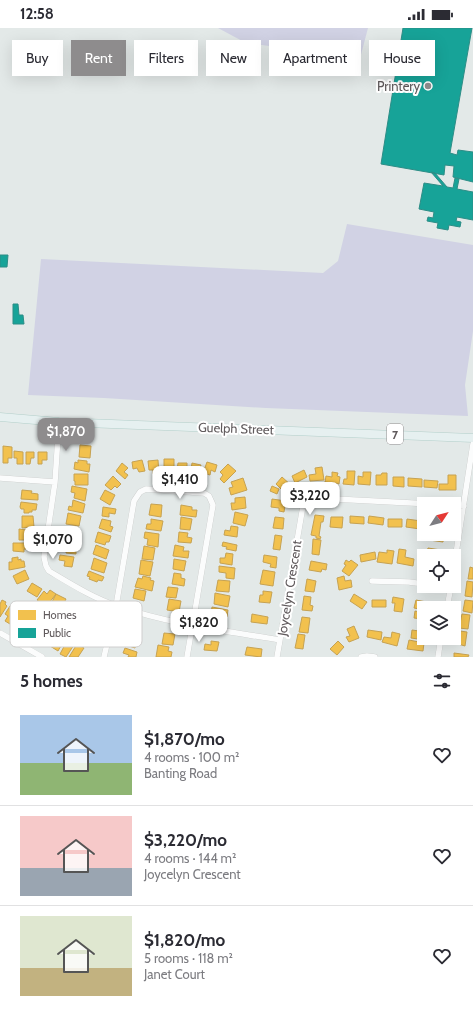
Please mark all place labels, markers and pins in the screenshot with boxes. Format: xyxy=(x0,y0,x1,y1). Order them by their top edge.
place label: Printery xyxy=(377,78,420,94)
marker: Printery xyxy=(423,81,433,91)
pin: $1,870 xyxy=(33,418,99,452)
pin: $1,410 xyxy=(147,466,213,500)
pin: $3,220 xyxy=(277,482,343,516)
pin: $1,070 xyxy=(20,526,86,560)
pin: $1,820 xyxy=(166,609,232,643)

